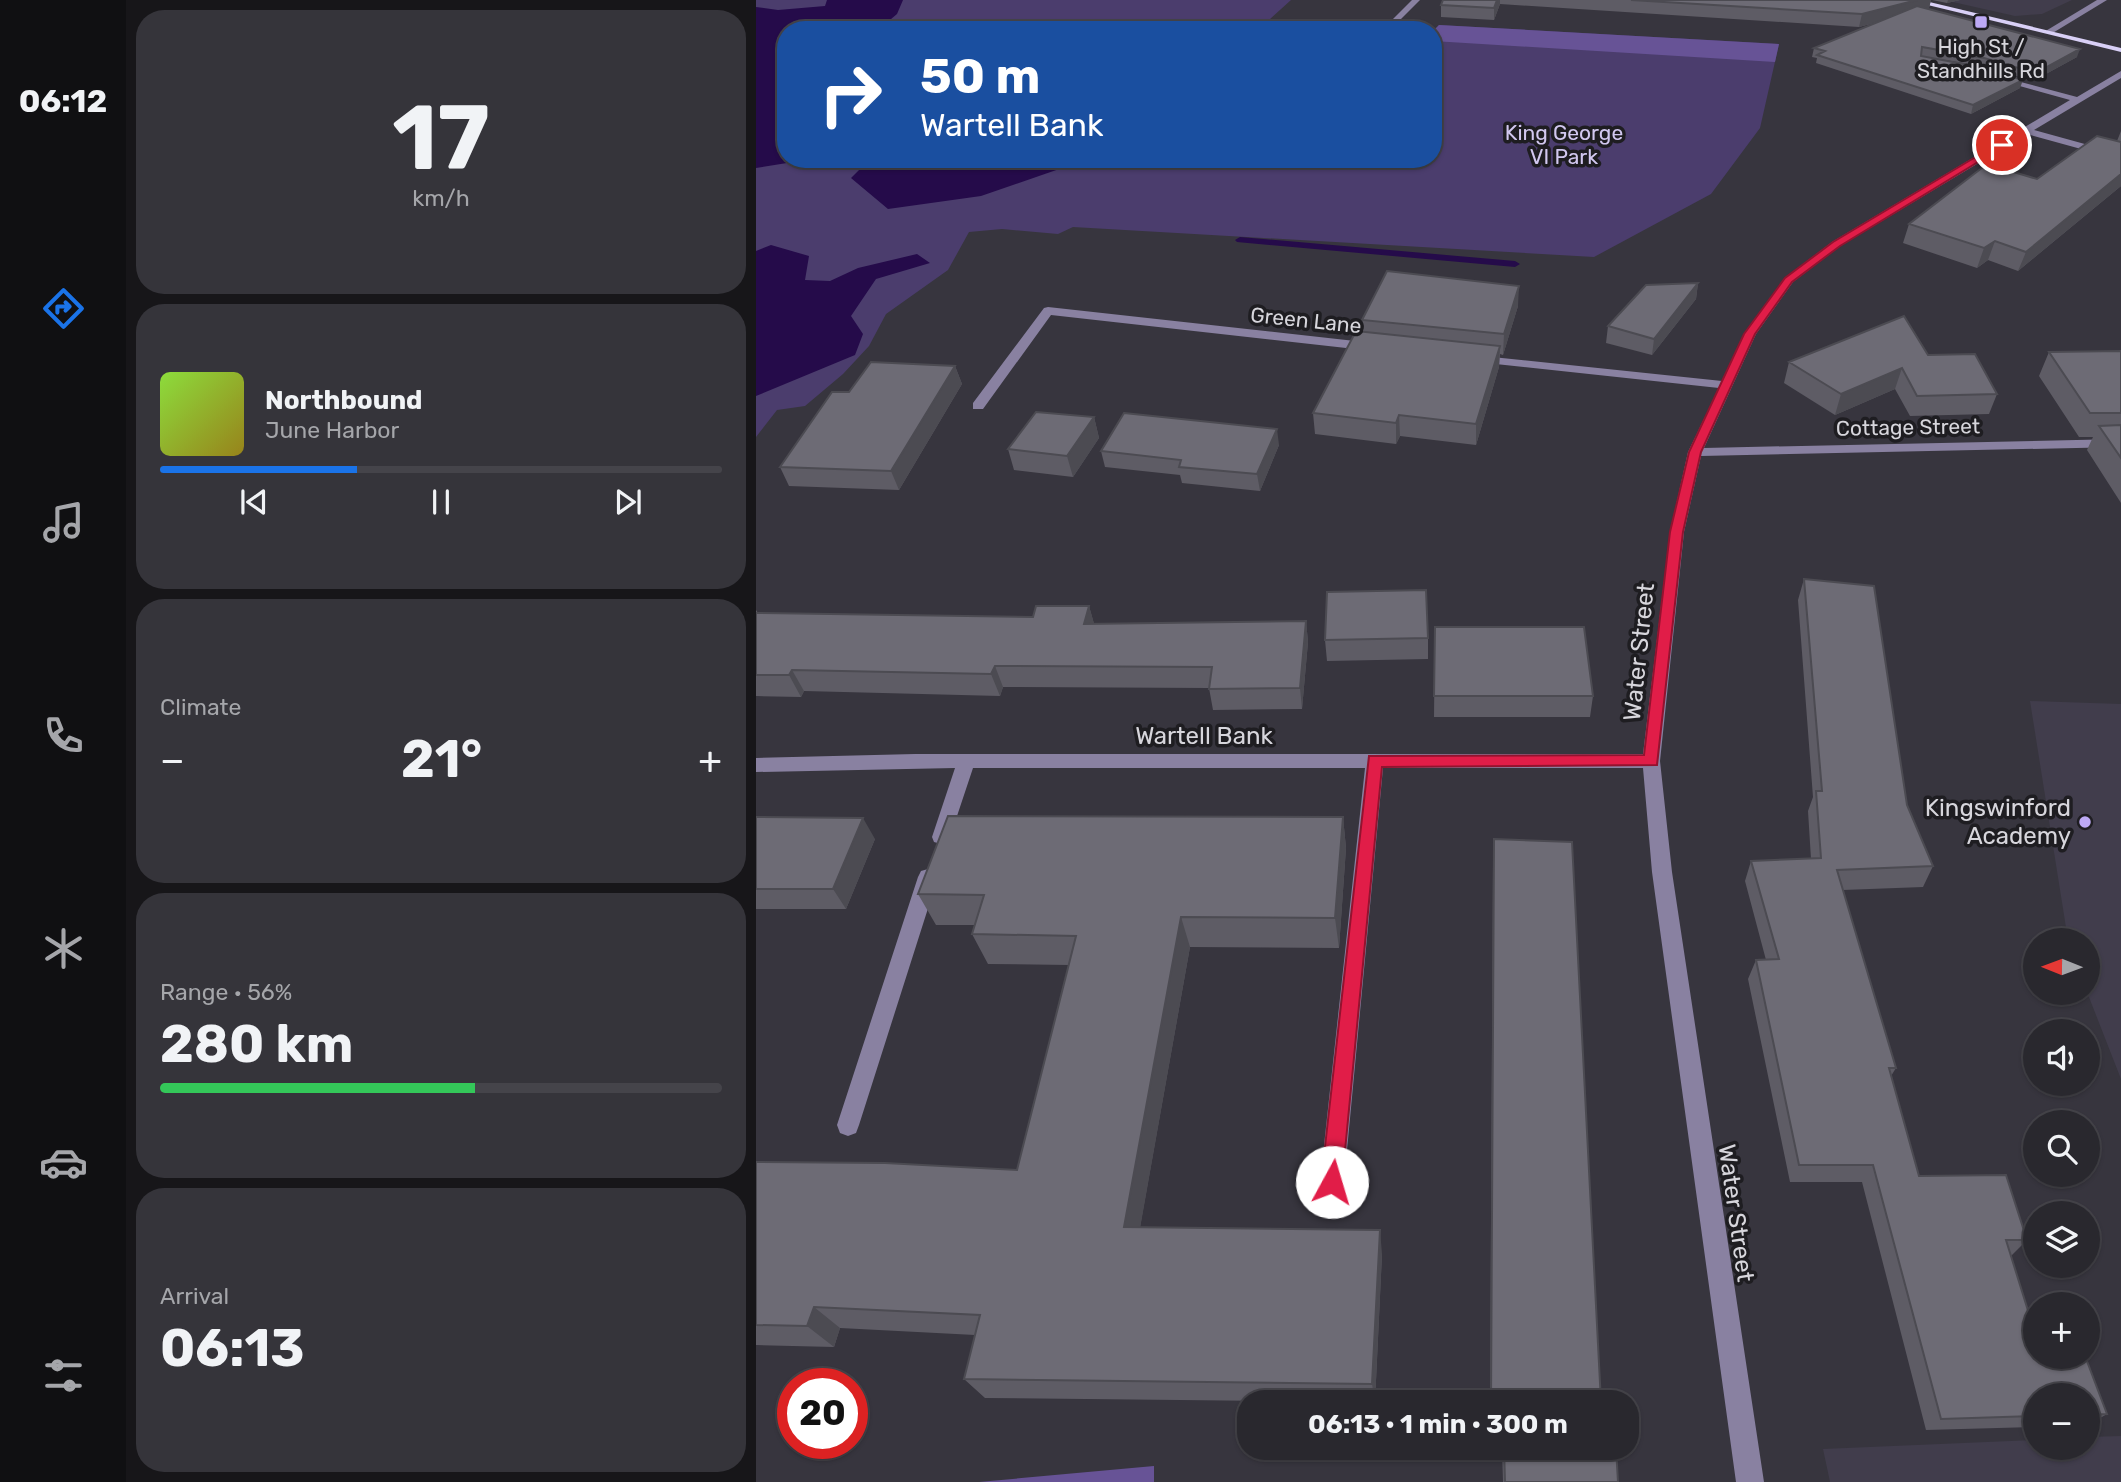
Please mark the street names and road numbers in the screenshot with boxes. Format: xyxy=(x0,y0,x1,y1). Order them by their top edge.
street label: Green Lane xyxy=(1249,302,1363,338)
street label: Cottage Street xyxy=(1836,413,1980,441)
street label: Water Street xyxy=(1618,582,1660,722)
street label: Wartell Bank xyxy=(1135,722,1273,750)
street label: Water Street xyxy=(1712,1142,1760,1284)

